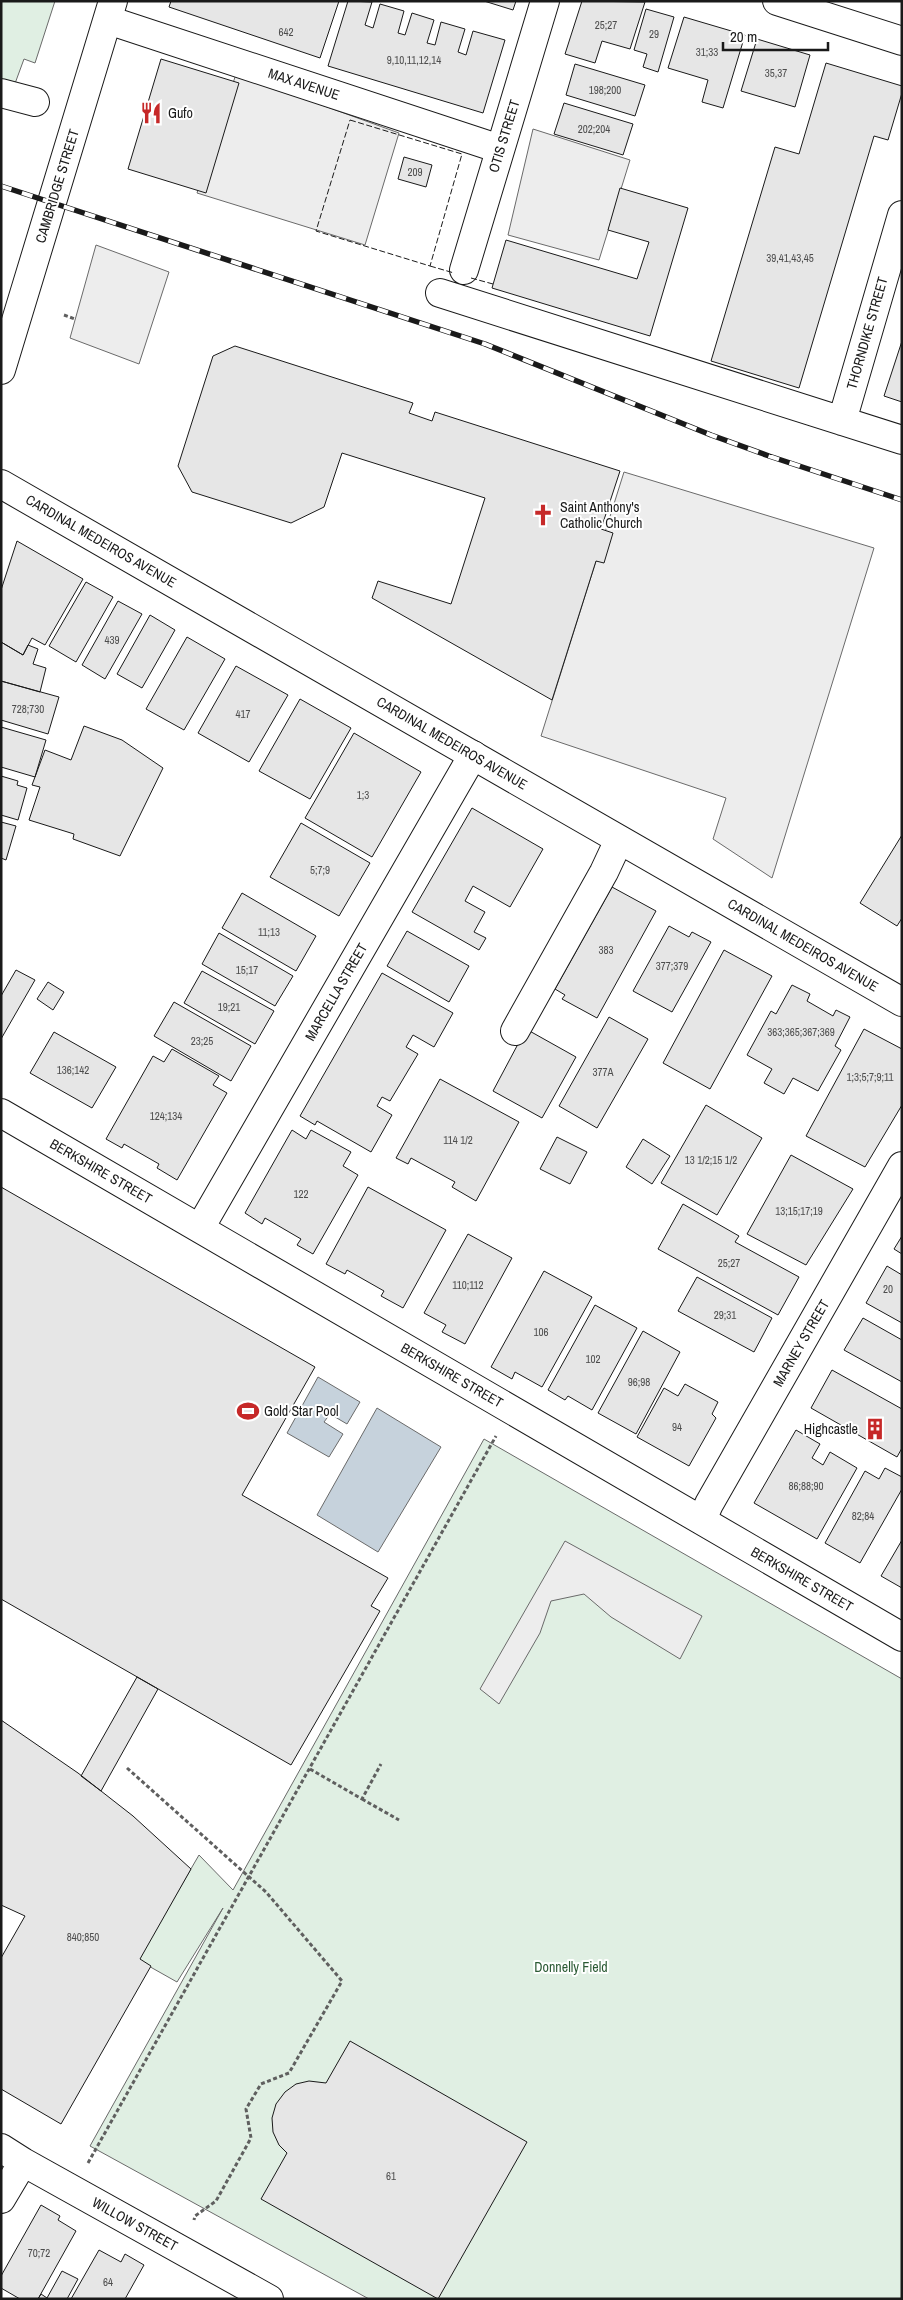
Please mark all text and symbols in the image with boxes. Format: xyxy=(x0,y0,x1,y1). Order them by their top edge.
house number: 25;27 xyxy=(595,18,617,32)
scale bar xyxy=(723,20,828,52)
house number: 642 xyxy=(278,25,294,39)
text: 20 m xyxy=(730,26,757,47)
house number: 29 xyxy=(649,27,659,41)
house number: 31;33 xyxy=(696,45,718,59)
house number: 9,10,11,12,14 xyxy=(387,53,441,67)
street label: MAX AVENUE xyxy=(266,64,342,104)
house number: 35,37 xyxy=(765,66,787,80)
house number: 198;200 xyxy=(589,83,621,97)
street label: OTIS STREET xyxy=(484,97,524,175)
restaurant icon: Gufo xyxy=(138,100,164,126)
place label: Gufo xyxy=(168,104,193,122)
house number: 202;204 xyxy=(578,122,610,136)
street label: CAMBRIDGE STREET xyxy=(31,127,83,245)
house number: 209 xyxy=(407,165,423,179)
house number: 39,41,43,45 xyxy=(766,251,814,265)
street label: THORNDIKE STREET xyxy=(842,275,892,391)
street label: CARDINAL MEDEIROS AVENUE xyxy=(22,490,180,592)
place label: Saint Anthony's Catholic Church xyxy=(560,498,642,532)
church icon: Saint Anthony's Catholic Church xyxy=(530,502,556,528)
house number: 439 xyxy=(104,633,120,647)
street label: CARDINAL MEDEIROS AVENUE xyxy=(373,692,531,794)
house number: 728;730 xyxy=(12,702,44,716)
house number: 417 xyxy=(235,707,251,721)
house number: 1;3 xyxy=(357,788,369,802)
house number: 5;7;9 xyxy=(310,863,330,877)
street label: CARDINAL MEDEIROS AVENUE xyxy=(724,894,882,996)
house number: 11;13 xyxy=(258,925,280,939)
street label: MARCELLA STREET xyxy=(301,940,371,1044)
house number: 383 xyxy=(598,943,614,957)
house number: 377;379 xyxy=(656,959,688,973)
house number: 15;17 xyxy=(236,963,258,977)
house number: 19;21 xyxy=(218,1000,240,1014)
house number: 363;365;367;369 xyxy=(767,1025,835,1039)
house number: 23;25 xyxy=(191,1034,213,1048)
house number: 136;142 xyxy=(57,1063,89,1077)
house number: 377A xyxy=(592,1065,615,1079)
house number: 1;3;5;7;9;11 xyxy=(847,1070,894,1084)
house number: 124;134 xyxy=(150,1109,182,1123)
house number: 114 1/2 xyxy=(443,1133,473,1147)
street label: BERKSHIRE STREET xyxy=(47,1134,155,1208)
house number: 13 1/2;15 1/2 xyxy=(685,1153,737,1167)
house number: 122 xyxy=(293,1187,309,1201)
house number: 13;15;17;19 xyxy=(775,1204,823,1218)
house number: 25;27 xyxy=(718,1256,740,1270)
house number: 110;112 xyxy=(452,1278,484,1292)
house number: 20 xyxy=(883,1282,893,1296)
street label: MARNEY STREET xyxy=(769,1296,833,1390)
house number: 29;31 xyxy=(714,1308,736,1322)
house number: 106 xyxy=(533,1325,549,1339)
street label: BERKSHIRE STREET xyxy=(398,1338,506,1412)
house number: 102 xyxy=(585,1352,601,1366)
house number: 96;98 xyxy=(628,1375,650,1389)
sports icon: Gold Star Pool xyxy=(235,1398,261,1424)
place label: Gold Star Pool xyxy=(264,1402,339,1420)
building icon: Highcastle xyxy=(862,1416,888,1442)
house number: 94 xyxy=(672,1420,682,1434)
place label: Highcastle xyxy=(804,1420,858,1438)
house number: 86;88;90 xyxy=(788,1479,824,1493)
house number: 82;84 xyxy=(852,1509,874,1523)
street label: BERKSHIRE STREET xyxy=(748,1542,856,1616)
house number: 840;850 xyxy=(67,1930,99,1944)
park label: Donnelly Field xyxy=(534,1958,608,1976)
house number: 61 xyxy=(386,2169,396,2183)
street label: WILLOW STREET xyxy=(89,2193,181,2255)
house number: 70;72 xyxy=(28,2246,50,2260)
house number: 64 xyxy=(103,2275,113,2289)

